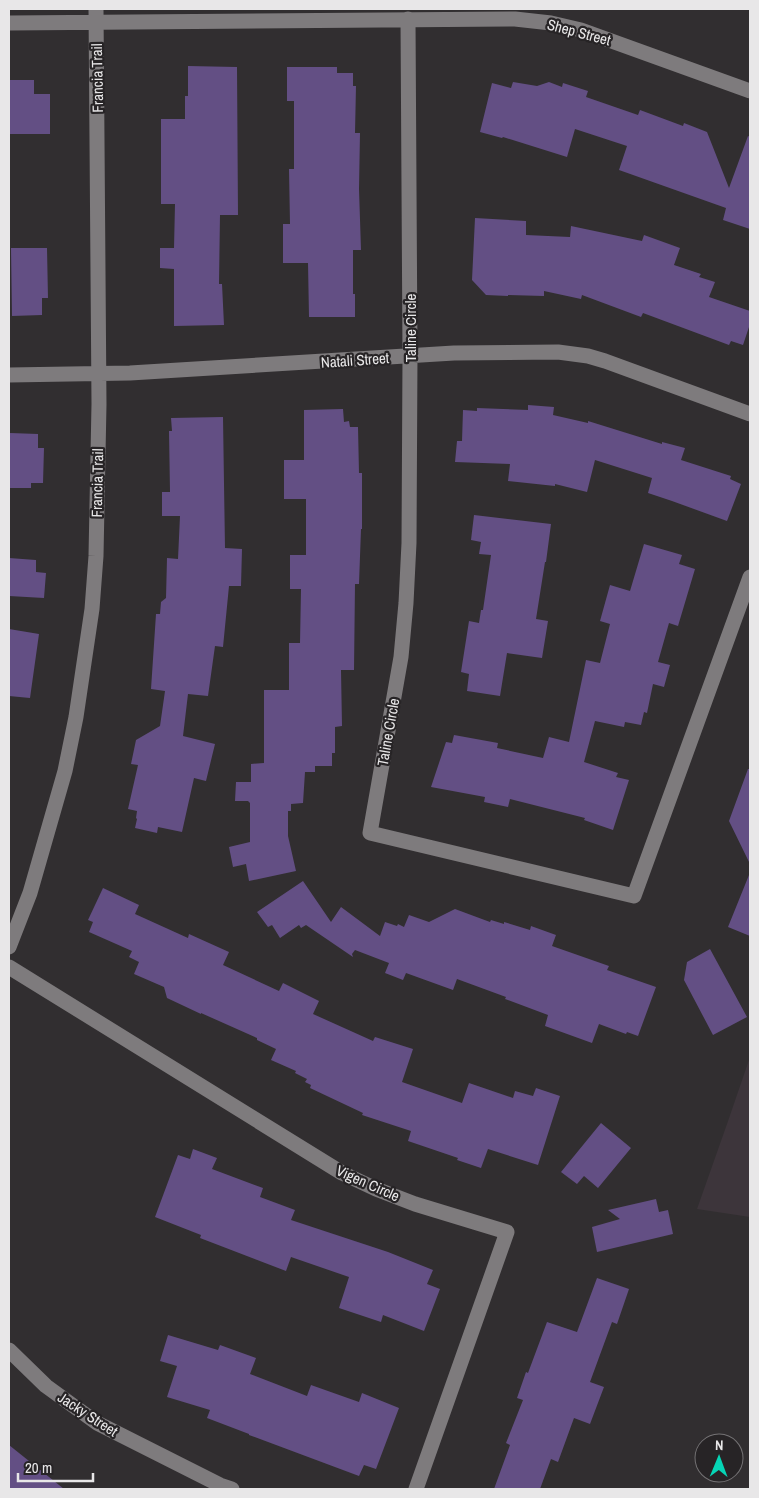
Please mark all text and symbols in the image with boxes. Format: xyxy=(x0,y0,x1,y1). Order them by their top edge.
street label: Shep Street xyxy=(545,13,614,51)
street label: Francia Trail xyxy=(86,43,108,113)
street label: Taline Circle xyxy=(400,294,421,362)
street label: Natali Street xyxy=(320,347,390,373)
street label: Francia Trail xyxy=(86,448,108,518)
street label: Taline Circle xyxy=(372,696,404,768)
street label: Vigen Circle xyxy=(333,1160,403,1206)
street label: Jacky Street xyxy=(54,1387,123,1442)
north arrow xyxy=(694,1433,744,1483)
text: N xyxy=(715,1436,724,1454)
scale bar xyxy=(18,1450,92,1482)
text: 20 m xyxy=(25,1457,52,1478)

